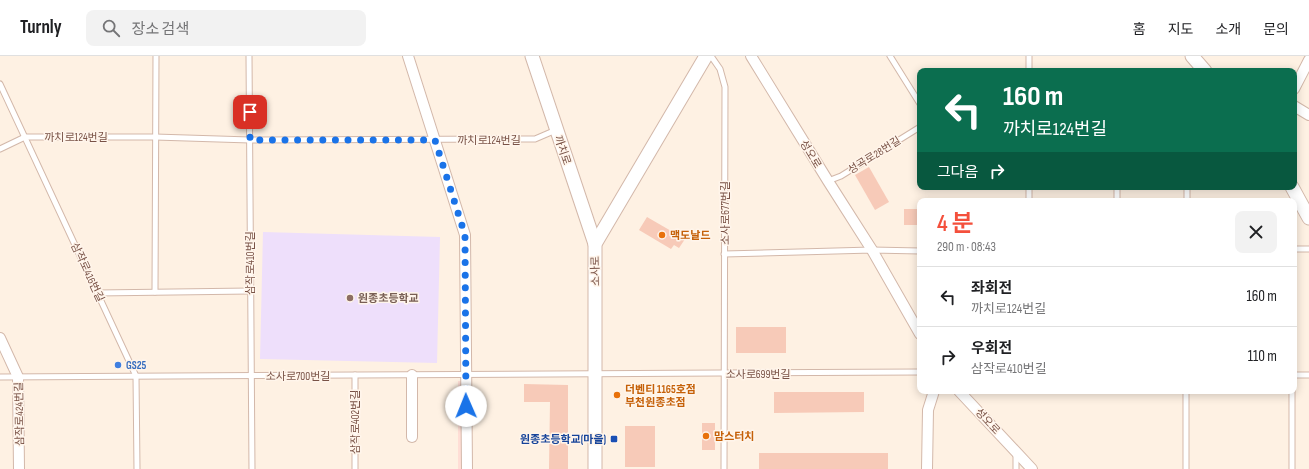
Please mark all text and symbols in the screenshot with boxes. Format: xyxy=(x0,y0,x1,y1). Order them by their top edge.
search box xyxy=(86,10,366,46)
text: Turnly xyxy=(20,16,62,39)
icon: search xyxy=(100,17,122,39)
text: 장소 검색 xyxy=(132,20,189,39)
text: 홈 xyxy=(1133,21,1146,38)
text: 지도 xyxy=(1168,21,1193,38)
text: 소개 xyxy=(1215,21,1241,38)
text: 문의 xyxy=(1263,21,1289,38)
text: 160 m xyxy=(1003,80,1063,113)
icon: left xyxy=(937,84,989,136)
pin xyxy=(233,95,267,129)
icon: arrive xyxy=(239,101,261,123)
text: 까치로124번길 xyxy=(1003,119,1107,140)
street label: 까치로124번길 xyxy=(44,131,108,144)
street label: 까치로124번길 xyxy=(457,134,521,147)
street label: 까치로 xyxy=(551,134,574,167)
street label: 성곡로28번길 xyxy=(845,134,903,177)
street label: 성오로 xyxy=(797,138,824,171)
icon: right xyxy=(986,160,1008,182)
text: 그다음 xyxy=(937,163,978,182)
street label: 소사로677번길 xyxy=(719,181,732,245)
text: 4 분 xyxy=(937,209,974,238)
button: close xyxy=(1235,211,1277,253)
place label: 맥도날드 xyxy=(670,229,710,242)
marker: 맥도날드 xyxy=(657,230,667,240)
street label: 삼작로410번길 xyxy=(244,231,257,295)
text: 290 m · 08:43 xyxy=(937,239,996,255)
street label: 삼작로416번길 xyxy=(68,241,107,304)
street label: 소사로 xyxy=(589,256,602,286)
text: 좌회전 xyxy=(971,279,1012,298)
icon: left xyxy=(937,286,959,308)
text: 160 m xyxy=(1246,287,1277,306)
place label: 원종초등학교 xyxy=(358,292,419,305)
marker: 원종초등학교 xyxy=(345,293,355,303)
text: 까치로124번길 xyxy=(971,301,1046,317)
text: 우회전 xyxy=(971,339,1012,358)
icon: right xyxy=(937,346,959,368)
text: 110 m xyxy=(1248,347,1277,366)
place label: GS25 xyxy=(126,359,147,372)
marker: GS25 xyxy=(113,360,123,370)
text: 삼작로410번길 xyxy=(971,361,1047,377)
street label: 소사로699번길 xyxy=(725,368,791,381)
street label: 소사로700번길 xyxy=(266,370,330,383)
street label: 삼작로424번길 xyxy=(12,382,27,446)
place label: 더벤티 1165호점 부천원종초점 xyxy=(625,383,696,409)
position arrow xyxy=(445,385,487,427)
street label: 삼작로402번길 xyxy=(349,390,362,454)
marker: 더벤티 1165호점 부천원종초점 xyxy=(612,390,622,400)
street label: 성오로 xyxy=(973,406,1003,437)
place label: 맘스터치 xyxy=(714,430,754,443)
marker: 맘스터치 xyxy=(701,431,711,441)
place label: 원종초등학교(마을) xyxy=(520,433,606,446)
marker: 원종초등학교(마을) xyxy=(609,434,619,444)

